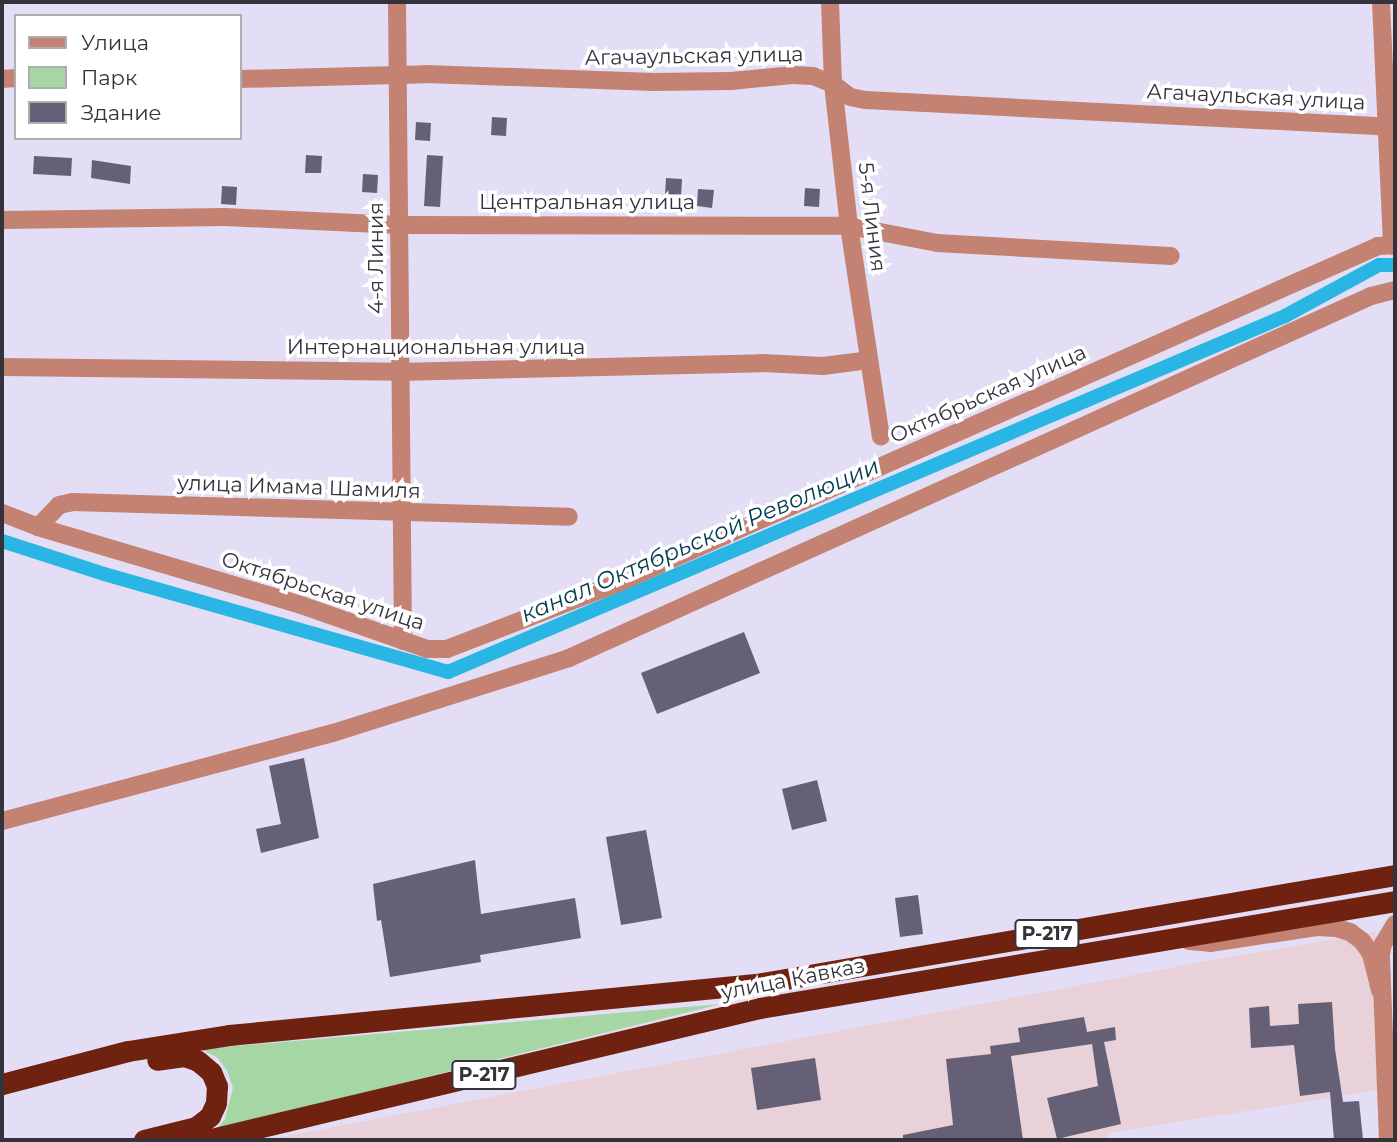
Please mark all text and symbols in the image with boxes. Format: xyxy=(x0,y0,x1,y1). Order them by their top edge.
legend xyxy=(14,14,242,140)
text: Улица xyxy=(81,30,149,55)
street label: Агачаульская улица xyxy=(584,41,804,71)
text: Парк xyxy=(81,65,137,90)
street label: Агачаульская улица xyxy=(1146,79,1366,115)
text: Здание xyxy=(81,100,162,125)
street label: 5-я Линия xyxy=(853,161,891,273)
street label: Центральная улица xyxy=(479,189,695,215)
street label: 4-я Линия xyxy=(363,202,389,314)
street label: Интернациональная улица xyxy=(287,334,585,360)
street label: Октябрьская улица xyxy=(886,339,1090,449)
water label: канал Октябрьской Революции xyxy=(517,452,883,628)
street label: улица Имама Шамиля xyxy=(177,470,421,504)
street label: Октябрьская улица xyxy=(218,546,428,636)
road number: Р-217 xyxy=(1014,918,1080,950)
street label: улица Кавказ xyxy=(719,953,867,1005)
road number: Р-217 xyxy=(451,1060,517,1091)

